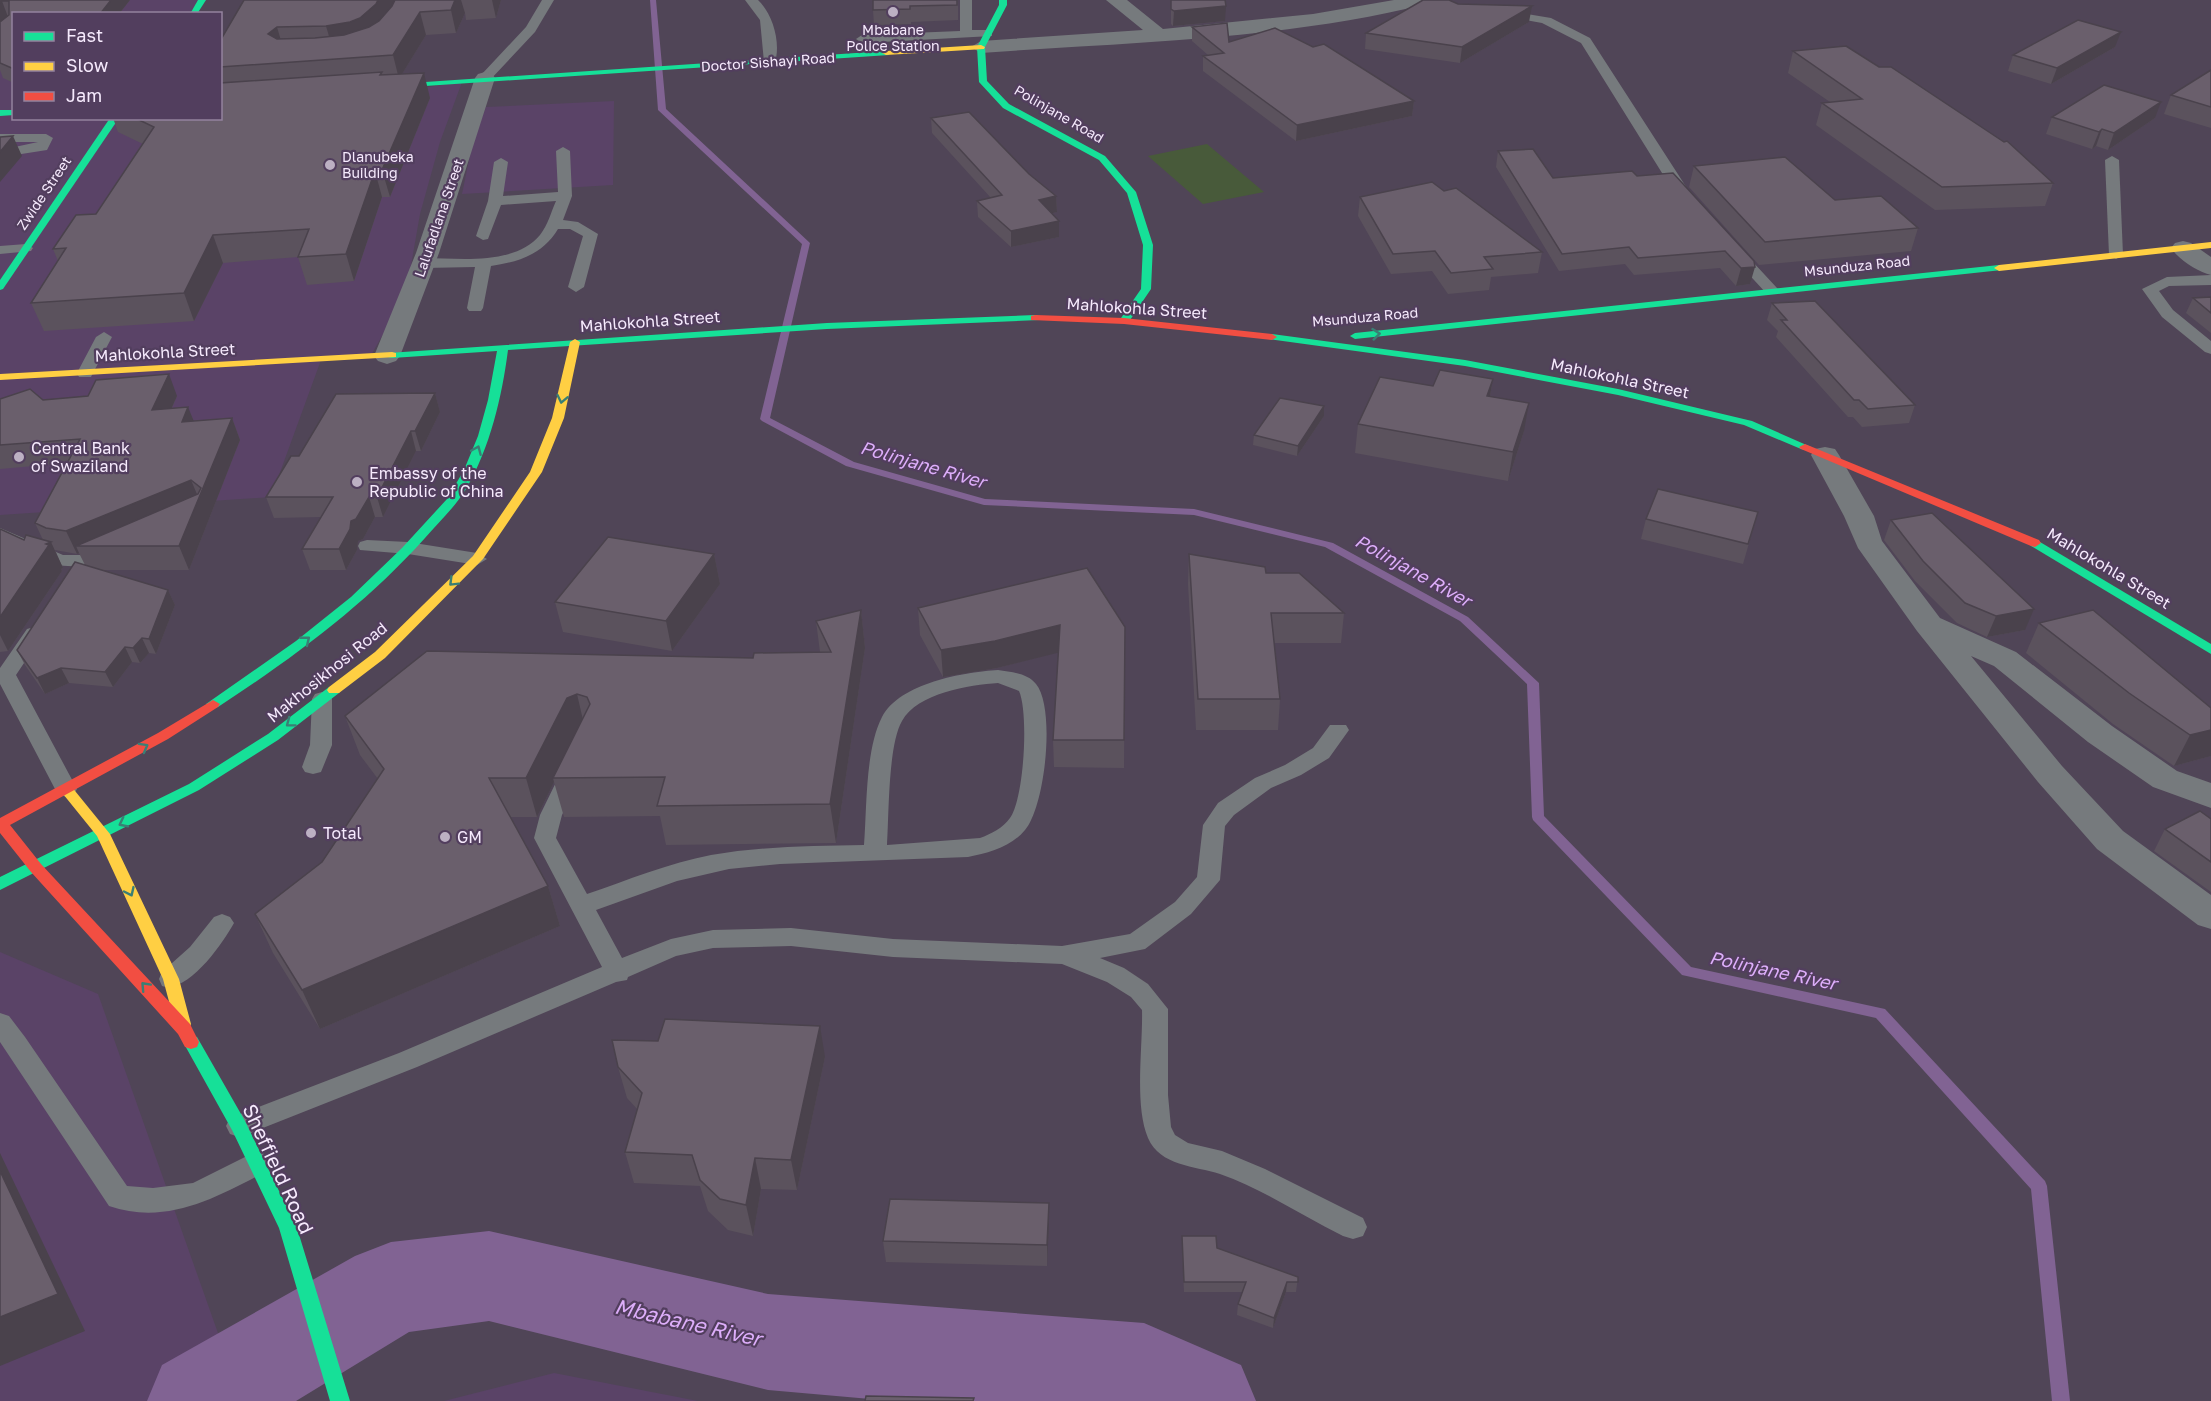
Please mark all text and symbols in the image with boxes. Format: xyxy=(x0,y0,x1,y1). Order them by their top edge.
marker: Mbabane Police Station xyxy=(886,5,900,19)
legend xyxy=(12,12,222,120)
place label: Mbabane Police Station xyxy=(846,21,940,54)
text: Fast xyxy=(66,24,103,46)
street label: Doctor Sishayi Road xyxy=(700,48,836,75)
text: Slow xyxy=(66,54,109,76)
street label: Polinjane Road xyxy=(1011,81,1107,146)
text: Jam xyxy=(66,84,102,106)
place label: Dlanubeka Building xyxy=(342,148,414,181)
street label: Zwide Street xyxy=(13,153,74,233)
street label: Lalufadlana Street xyxy=(410,156,467,279)
marker: Dlanubeka Building xyxy=(323,158,337,172)
street label: Msunduza Road xyxy=(1803,251,1911,280)
street label: Mahlokohla Street xyxy=(1066,293,1208,323)
street label: Msunduza Road xyxy=(1311,303,1419,330)
street label: Mahlokohla Street xyxy=(579,306,721,336)
one-way arrow xyxy=(1371,328,1380,341)
street label: Mahlokohla Street xyxy=(94,338,236,366)
street label: Mahlokohla Street xyxy=(1549,354,1691,402)
one-way arrow xyxy=(557,394,570,404)
water label: Polinjane River xyxy=(858,436,991,493)
place label: Central Bank of Swaziland xyxy=(31,438,130,476)
one-way arrow xyxy=(470,445,482,456)
marker: Central Bank of Swaziland xyxy=(12,450,26,464)
place label: Embassy of the Republic of China xyxy=(369,463,504,501)
marker: Embassy of the Republic of China xyxy=(350,475,364,489)
street label: Mahlokohla Street xyxy=(2043,523,2175,613)
water label: Polinjane River xyxy=(1352,529,1478,613)
one-way arrow xyxy=(450,575,461,586)
street label: Makhosikhosi Road xyxy=(263,618,391,726)
one-way arrow xyxy=(300,636,311,647)
one-way arrow xyxy=(286,716,297,727)
one-way arrow xyxy=(138,742,148,754)
one-way arrow xyxy=(119,816,130,827)
place label: Total xyxy=(323,823,362,843)
marker: Total xyxy=(304,826,318,840)
place label: GM xyxy=(457,827,482,847)
marker: GM xyxy=(438,830,452,844)
one-way arrow xyxy=(123,885,135,896)
water label: Polinjane River xyxy=(1708,946,1842,995)
one-way arrow xyxy=(141,982,152,992)
street label: Sheffield Road xyxy=(238,1100,320,1237)
water label: Mbabane River xyxy=(612,1293,767,1352)

